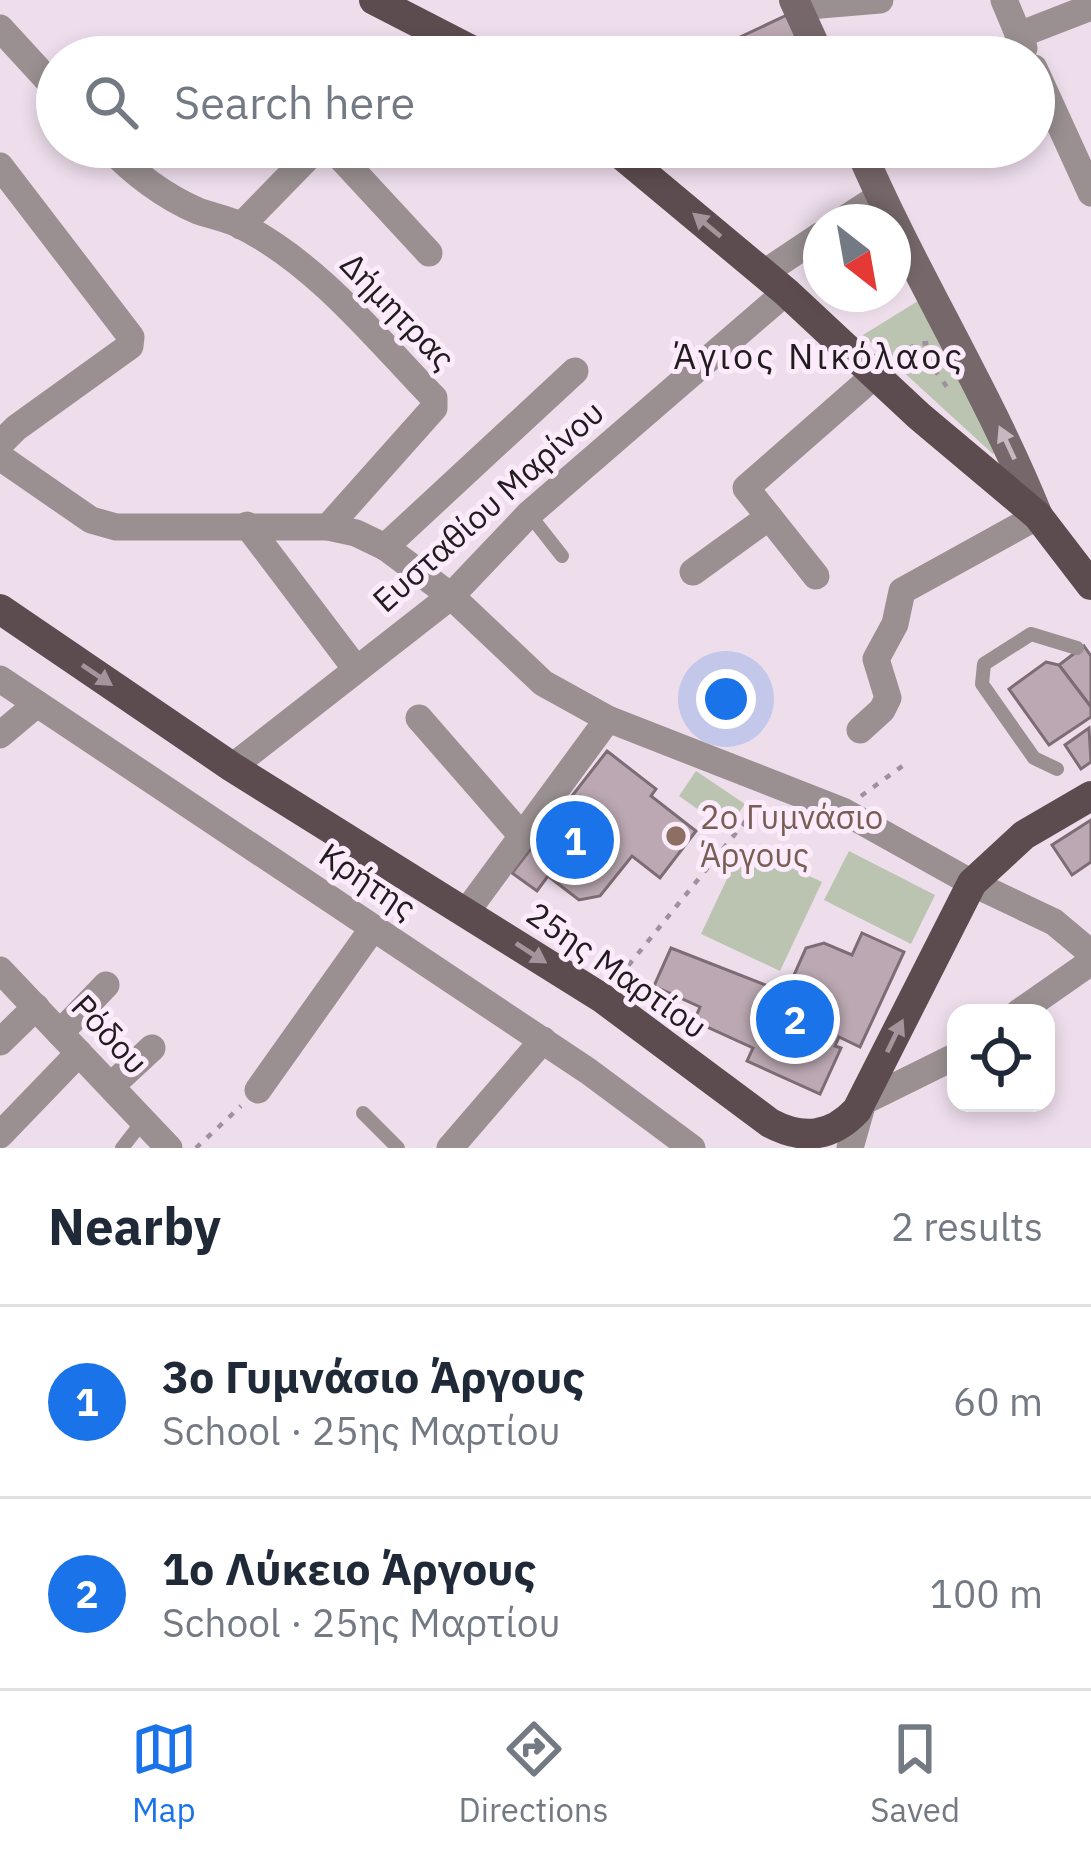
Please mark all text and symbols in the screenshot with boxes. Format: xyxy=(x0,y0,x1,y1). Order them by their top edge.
search box xyxy=(36,36,1055,168)
icon: search xyxy=(78,69,144,135)
text: Search here xyxy=(174,73,415,131)
north arrow xyxy=(803,204,911,312)
one-way arrow xyxy=(691,213,722,239)
street label: Δήμητρας xyxy=(332,243,465,379)
district label: Άγιος Νικόλαος xyxy=(673,332,965,379)
street label: Ευσταθίου Μαρίνου xyxy=(363,390,612,621)
one-way arrow xyxy=(997,425,1017,460)
one-way arrow xyxy=(80,663,113,686)
your location xyxy=(696,669,756,729)
pin: 1 xyxy=(536,795,614,885)
place label: 2ο Γυμνάσιο Άργους xyxy=(700,795,883,876)
marker: 2ο Γυμνάσιο Άργους xyxy=(663,823,689,849)
street label: Κρήτης xyxy=(312,833,425,929)
street label: 25ης Μαρτίου xyxy=(519,892,716,1048)
one-way arrow xyxy=(515,941,548,963)
pin: 2 xyxy=(756,974,834,1064)
street label: Ρόδου xyxy=(63,985,158,1083)
map controls xyxy=(947,1004,1055,1112)
button: locate xyxy=(947,1004,1055,1112)
one-way arrow xyxy=(885,1019,905,1054)
text: Nearby xyxy=(48,1193,221,1259)
text: 2 results xyxy=(891,1201,1043,1252)
text: 3ο Γυμνάσιο Άργους xyxy=(162,1347,585,1405)
text: 1 xyxy=(75,1376,99,1427)
text: 60 m xyxy=(953,1376,1043,1427)
text: School · 25ης Μαρτίου xyxy=(162,1405,561,1456)
text: 1ο Λύκειο Άργους xyxy=(162,1539,536,1597)
text: 2 xyxy=(75,1568,99,1619)
text: 100 m xyxy=(930,1568,1043,1619)
text: School · 25ης Μαρτίου xyxy=(162,1597,561,1648)
tab: Map xyxy=(131,1716,197,1831)
tab: Directions xyxy=(459,1716,609,1831)
tab: Saved xyxy=(870,1716,960,1831)

